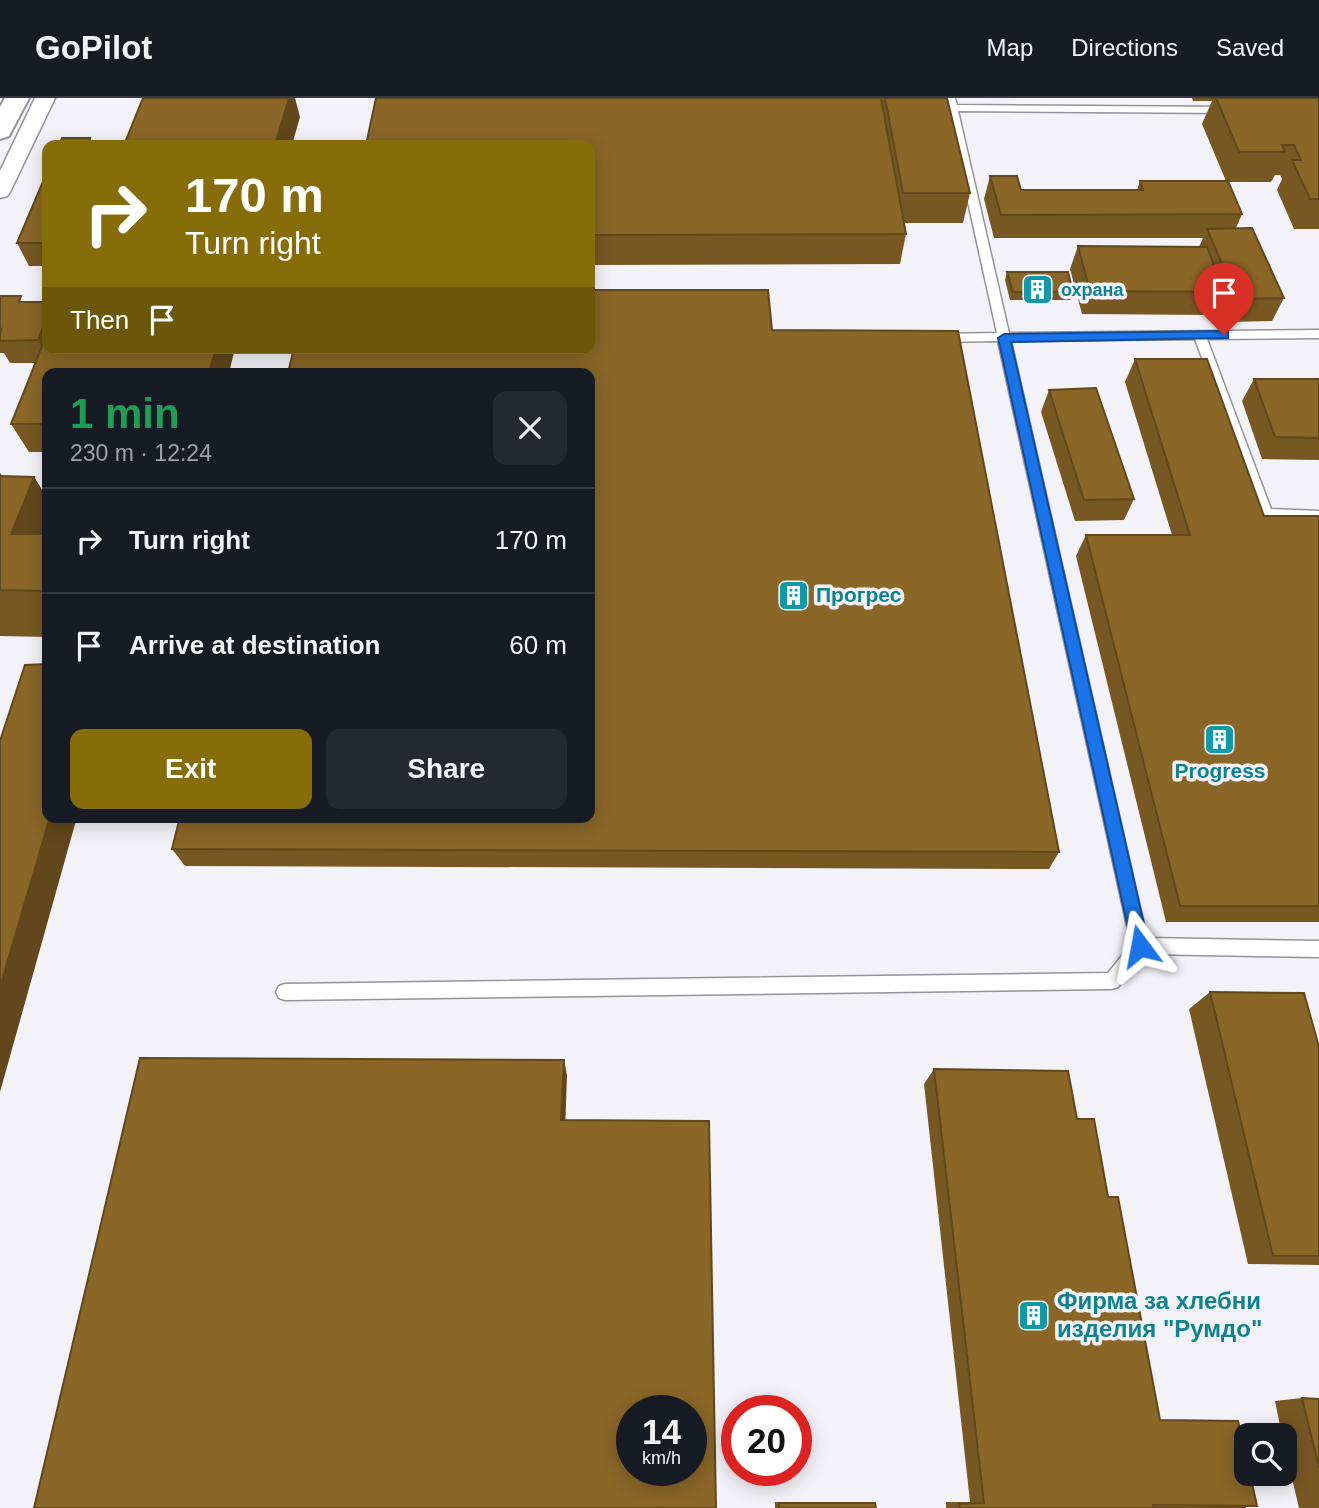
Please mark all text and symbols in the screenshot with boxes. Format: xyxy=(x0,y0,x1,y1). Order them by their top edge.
text: GoPilot xyxy=(35,29,152,66)
text: Map xyxy=(987,34,1033,61)
text: Directions xyxy=(1071,34,1178,61)
text: Saved xyxy=(1216,34,1284,61)
icon: right xyxy=(70,168,161,259)
text: 170 m xyxy=(185,168,324,222)
text: Turn right xyxy=(185,225,321,261)
pin xyxy=(1194,263,1254,335)
building icon: охрана xyxy=(1021,273,1055,307)
icon: arrive xyxy=(1205,274,1243,312)
place label: охрана xyxy=(1061,280,1124,300)
icon: arrive xyxy=(143,301,181,339)
text: Then xyxy=(70,305,129,335)
text: 1 min xyxy=(70,390,180,437)
button: close xyxy=(493,391,567,465)
text: 230 m · 12:24 xyxy=(70,440,212,466)
icon: right xyxy=(70,522,108,560)
text: Turn right xyxy=(129,525,250,555)
text: 170 m xyxy=(495,525,567,555)
building icon: Прогрес xyxy=(776,578,810,612)
place label: Прогрес xyxy=(816,583,902,606)
icon: arrive xyxy=(70,627,108,665)
text: Arrive at destination xyxy=(129,630,380,660)
text: 60 m xyxy=(509,630,567,660)
building icon: Progress xyxy=(1203,722,1237,756)
button: Exit xyxy=(70,729,312,809)
button: Share xyxy=(326,729,567,809)
place label: Progress xyxy=(1174,759,1266,782)
position arrow xyxy=(1103,909,1177,983)
place label: Фирма за хлебни изделия "Румдо" xyxy=(1057,1287,1262,1342)
building icon: Фирма за хлебни изделия "Румдо" xyxy=(1017,1298,1051,1332)
speed limit sign: 20 xyxy=(721,1395,812,1486)
text: 14 xyxy=(642,1412,681,1451)
map controls xyxy=(1234,1423,1297,1486)
button: search xyxy=(1234,1423,1297,1486)
text: km/h xyxy=(642,1448,681,1468)

